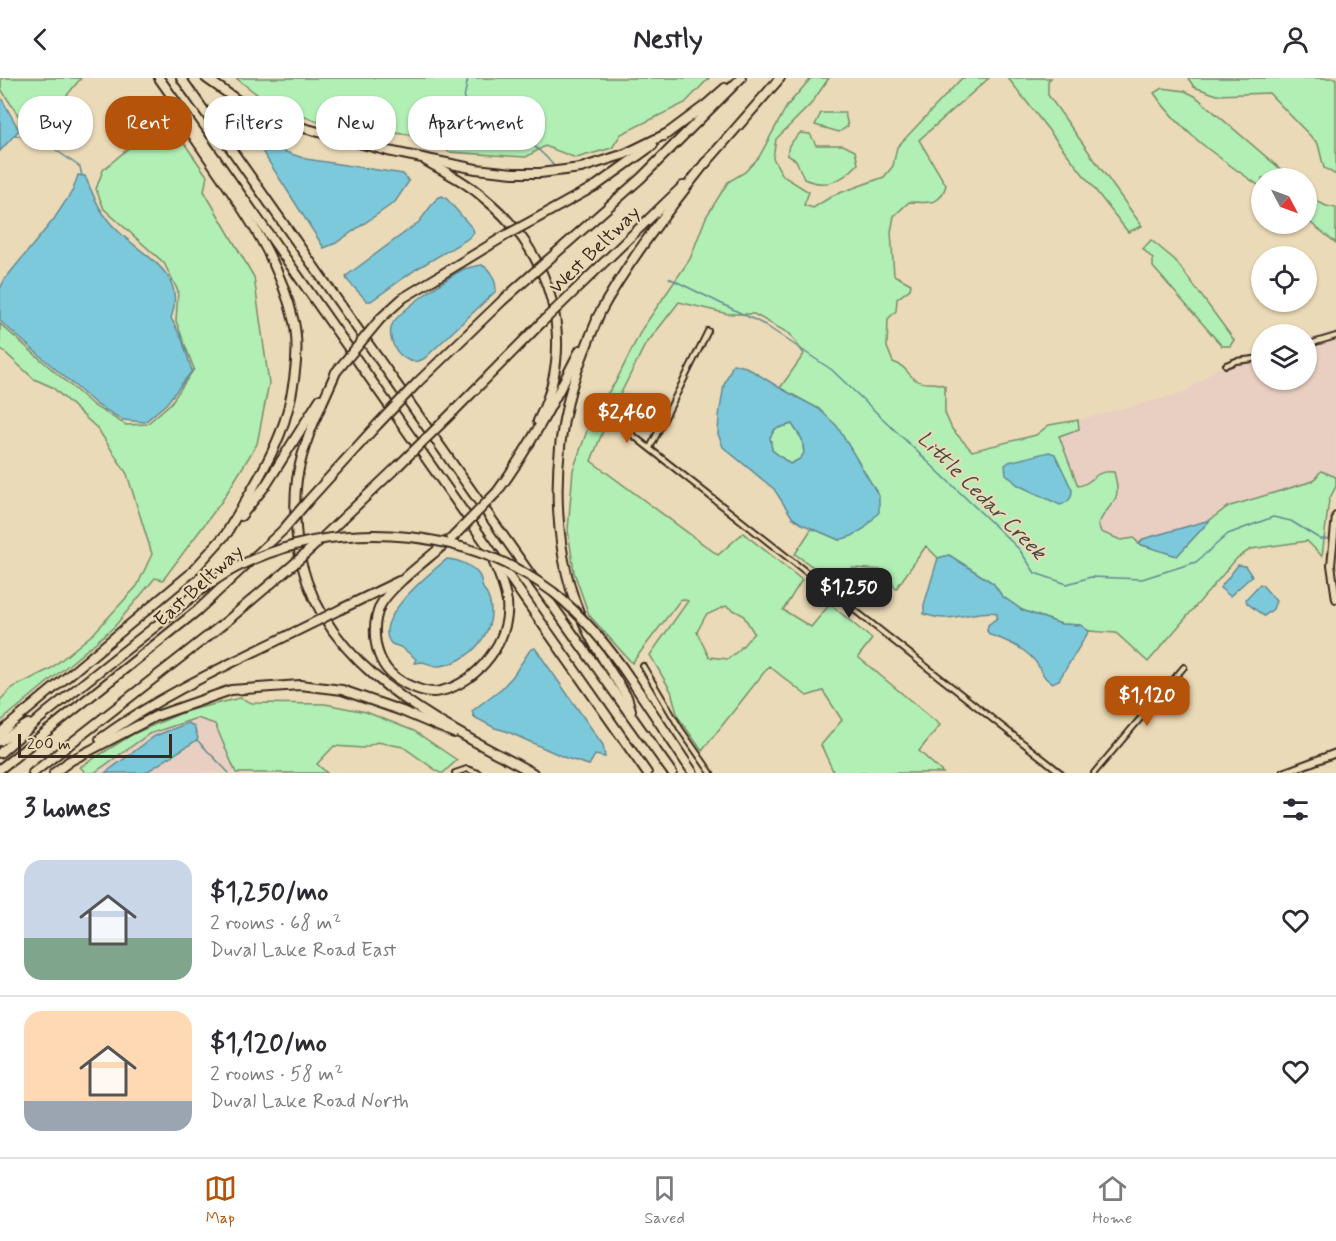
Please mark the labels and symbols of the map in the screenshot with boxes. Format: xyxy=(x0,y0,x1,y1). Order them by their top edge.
north arrow xyxy=(1251,168,1317,234)
street label: West Beltway xyxy=(544,200,647,300)
pin: $2,460 xyxy=(578,393,676,444)
water label: Little Cedar Creek xyxy=(911,425,1053,567)
street label: East Beltway xyxy=(149,539,249,633)
pin: $1,250 xyxy=(800,568,898,619)
pin: $1,120 xyxy=(1098,676,1196,727)
scale bar xyxy=(18,731,172,758)

